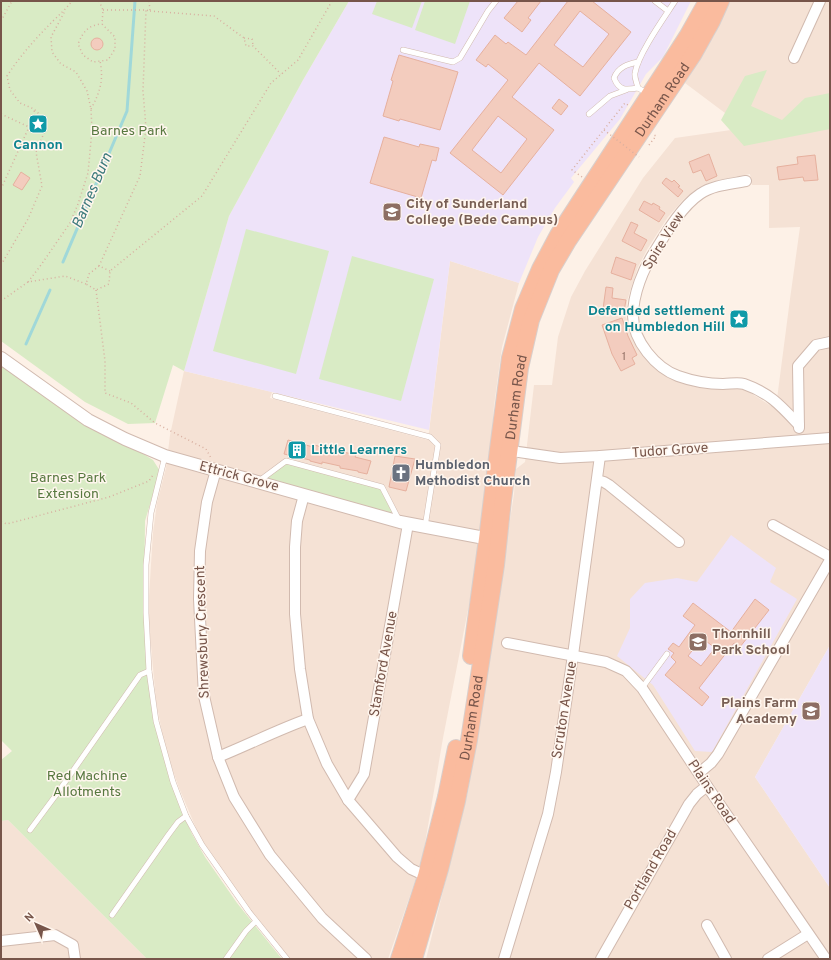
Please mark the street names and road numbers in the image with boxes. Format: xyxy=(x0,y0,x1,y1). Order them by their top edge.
street label: Durham Road xyxy=(632,60,694,141)
street label: Spire View xyxy=(639,209,689,273)
street label: Durham Road xyxy=(502,353,531,441)
street label: Tudor Grove xyxy=(631,440,709,462)
street label: Ettrick Grove xyxy=(197,458,281,496)
street label: Shrewsbury Crescent xyxy=(192,565,214,699)
street label: Stamford Avenue xyxy=(366,610,402,718)
street label: Scruton Avenue xyxy=(549,660,581,760)
street label: Durham Road xyxy=(457,674,487,762)
street label: Plains Road xyxy=(683,757,739,827)
street label: Portland Road xyxy=(621,827,681,913)

